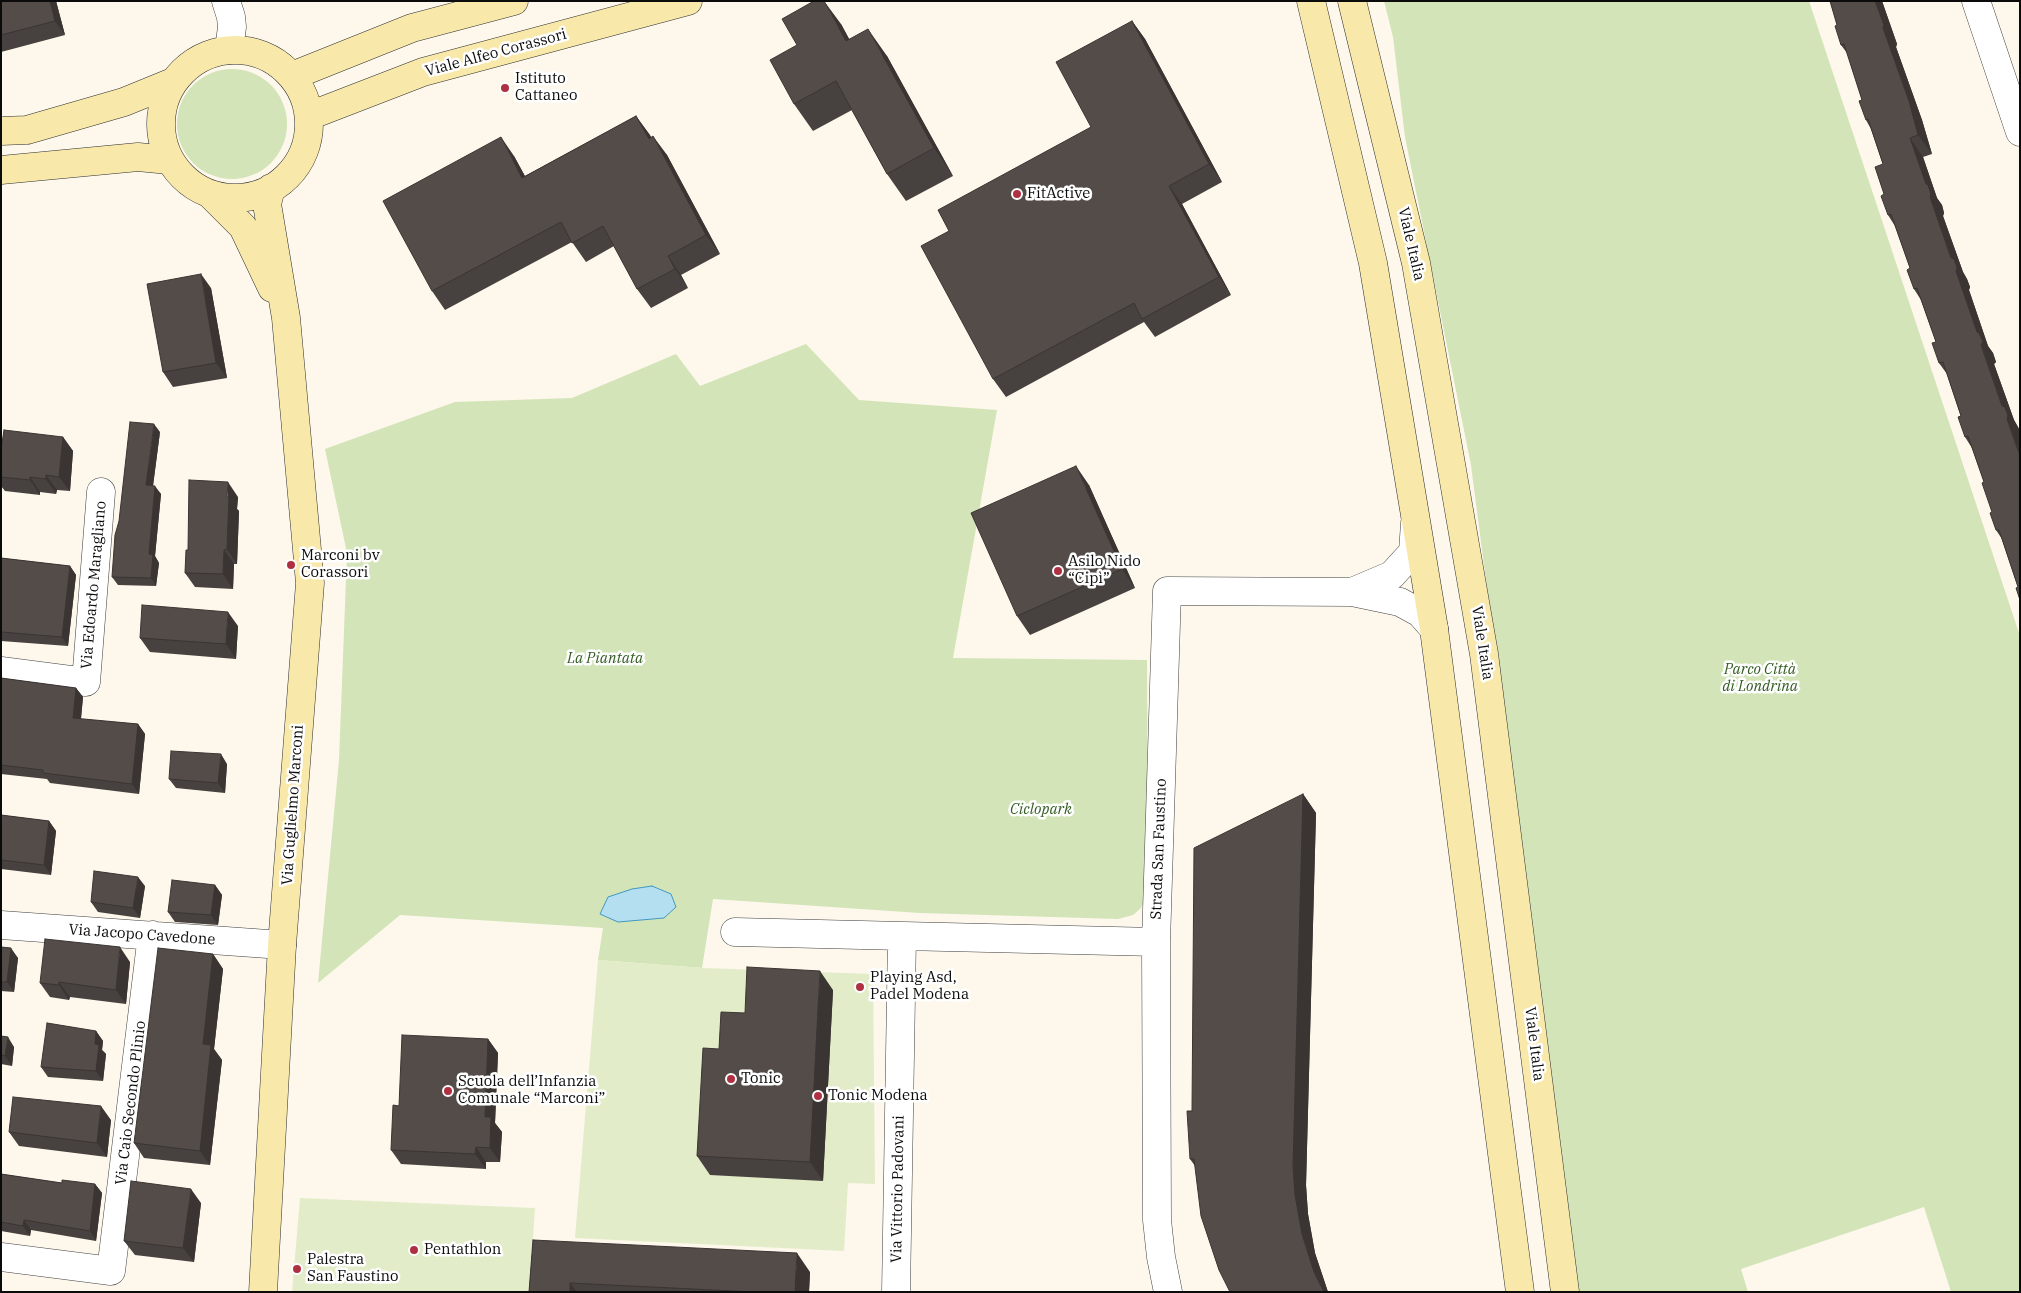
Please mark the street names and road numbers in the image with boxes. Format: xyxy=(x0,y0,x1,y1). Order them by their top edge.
street label: Viale Alfeo Corassori xyxy=(423,25,569,81)
street label: Viale Italia xyxy=(1394,206,1428,282)
street label: Via Edoardo Maragliano xyxy=(78,500,110,670)
street label: Viale Italia xyxy=(1467,605,1497,681)
street label: Via Guglielmo Marconi xyxy=(278,724,308,886)
street label: Strada San Faustino xyxy=(1148,778,1170,920)
street label: Via Jacopo Cavedone xyxy=(68,921,216,949)
street label: Viale Italia xyxy=(1521,1006,1547,1082)
street label: Via Caio Secondo Plinio xyxy=(112,1020,150,1186)
street label: Via Vittorio Padovani xyxy=(888,1115,908,1263)

